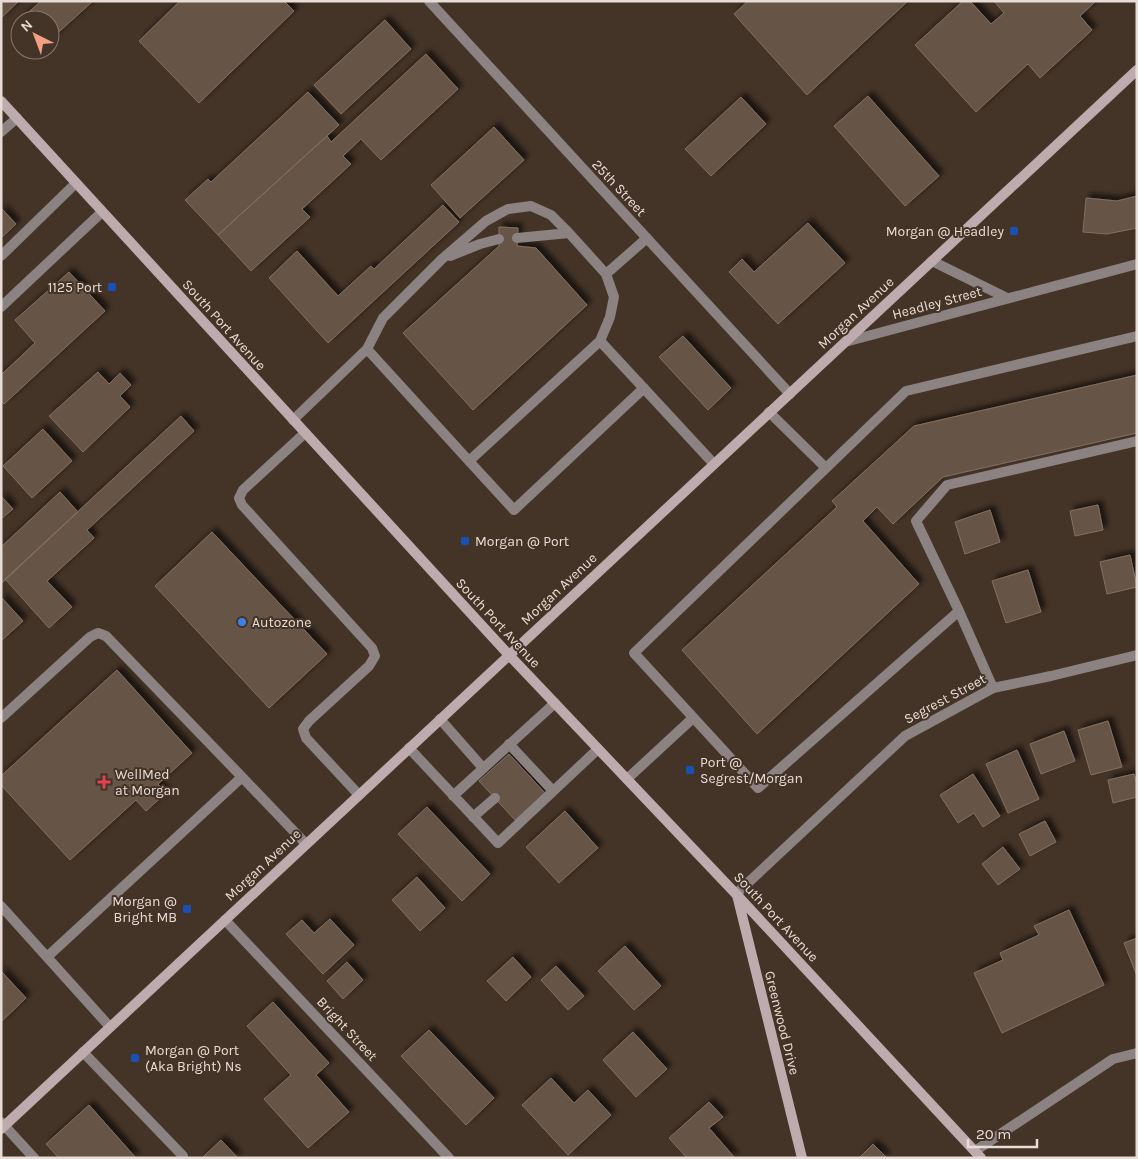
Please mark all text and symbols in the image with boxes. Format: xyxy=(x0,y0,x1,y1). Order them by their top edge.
north arrow xyxy=(10,10,60,60)
text: N xyxy=(17,16,36,35)
street label: 25th Street xyxy=(588,156,650,220)
place label: Morgan @ Headley xyxy=(886,223,1004,240)
marker: Morgan @ Headley xyxy=(1008,225,1020,237)
street label: Morgan Avenue xyxy=(814,273,898,353)
street label: South Port Avenue xyxy=(179,276,269,374)
place label: 1125 Port xyxy=(48,279,102,296)
marker: 1125 Port xyxy=(106,281,118,293)
street label: Headley Street xyxy=(890,283,984,323)
place label: Morgan @ Port xyxy=(475,533,569,550)
marker: Morgan @ Port xyxy=(459,535,471,547)
street label: Morgan Avenue xyxy=(517,549,601,629)
street label: South Port Avenue xyxy=(452,575,544,671)
place label: Autozone xyxy=(252,614,311,631)
marker: Autozone xyxy=(236,616,248,628)
street label: Segrest Street xyxy=(901,670,989,728)
place label: Port @ Segrest/Morgan xyxy=(700,754,803,787)
marker: Port @ Segrest/Morgan xyxy=(684,764,696,776)
place label: WellMed at Morgan xyxy=(115,766,180,799)
marker: WellMed at Morgan xyxy=(97,775,111,789)
street label: Morgan Avenue xyxy=(221,825,305,905)
street label: South Port Avenue xyxy=(730,869,822,965)
place label: Morgan @ Bright MB xyxy=(112,893,177,926)
marker: Morgan @ Bright MB xyxy=(181,903,193,915)
street label: Greenwood Drive xyxy=(761,969,803,1077)
street label: Bright Street xyxy=(313,993,381,1065)
place label: Morgan @ Port (Aka Bright) Ns xyxy=(145,1042,242,1075)
marker: Morgan @ Port (Aka Bright) Ns xyxy=(129,1052,141,1064)
scale bar xyxy=(968,1116,1037,1148)
text: 20 m xyxy=(976,1125,1011,1143)

